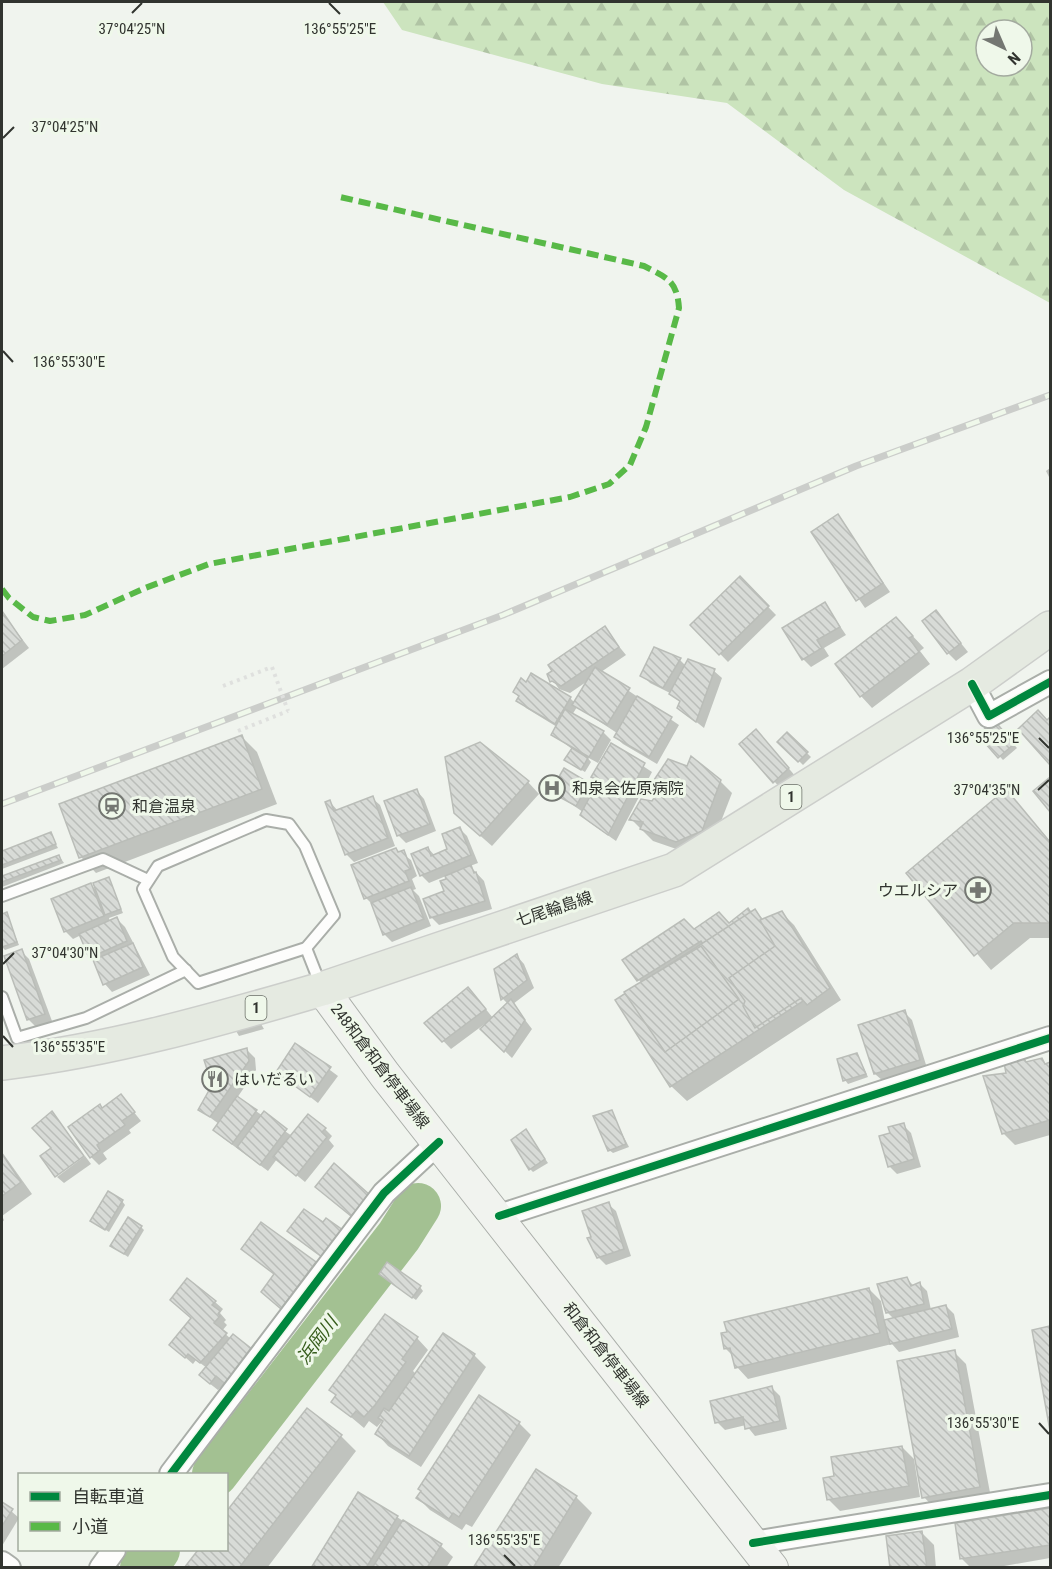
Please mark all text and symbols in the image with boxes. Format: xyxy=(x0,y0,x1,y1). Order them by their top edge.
north arrow xyxy=(974,18,1034,78)
text: 37°04'25"N xyxy=(99,20,165,38)
text: 136°55'25"E xyxy=(304,20,376,38)
text: N xyxy=(1004,48,1024,69)
text: 37°04'25"N xyxy=(32,118,98,136)
text: 136°55'30"E xyxy=(33,353,105,371)
text: 136°55'25"E xyxy=(947,729,1019,747)
hospital icon: 和泉会佐原病院 xyxy=(537,773,567,803)
place label: 和泉会佐原病院 xyxy=(572,779,684,798)
text: 37°04'35"N xyxy=(954,781,1020,799)
road number: 1 xyxy=(780,785,802,809)
station icon: 和倉温泉 xyxy=(97,791,127,821)
place label: 和倉温泉 xyxy=(132,797,196,816)
pharmacy icon: ウエルシア xyxy=(963,875,993,905)
place label: ウエルシア xyxy=(878,881,958,900)
street label: 七尾輪島線 xyxy=(513,888,595,930)
text: 37°04'30"N xyxy=(32,944,98,962)
road number: 1 xyxy=(246,996,266,1020)
street label: 248和倉和倉停車場線 xyxy=(327,1000,433,1132)
text: 136°55'35"E xyxy=(33,1038,105,1056)
restaurant icon: はいだるい xyxy=(200,1064,230,1094)
place label: はいだるい xyxy=(234,1070,314,1089)
street label: 和倉和倉停車場線 xyxy=(559,1299,653,1411)
water label: 浜岡川 xyxy=(292,1311,343,1368)
text: 136°55'30"E xyxy=(947,1414,1019,1432)
legend xyxy=(18,1473,228,1551)
text: 自転車道 xyxy=(72,1486,144,1507)
text: 小道 xyxy=(72,1516,108,1537)
text: 136°55'35"E xyxy=(468,1531,540,1549)

